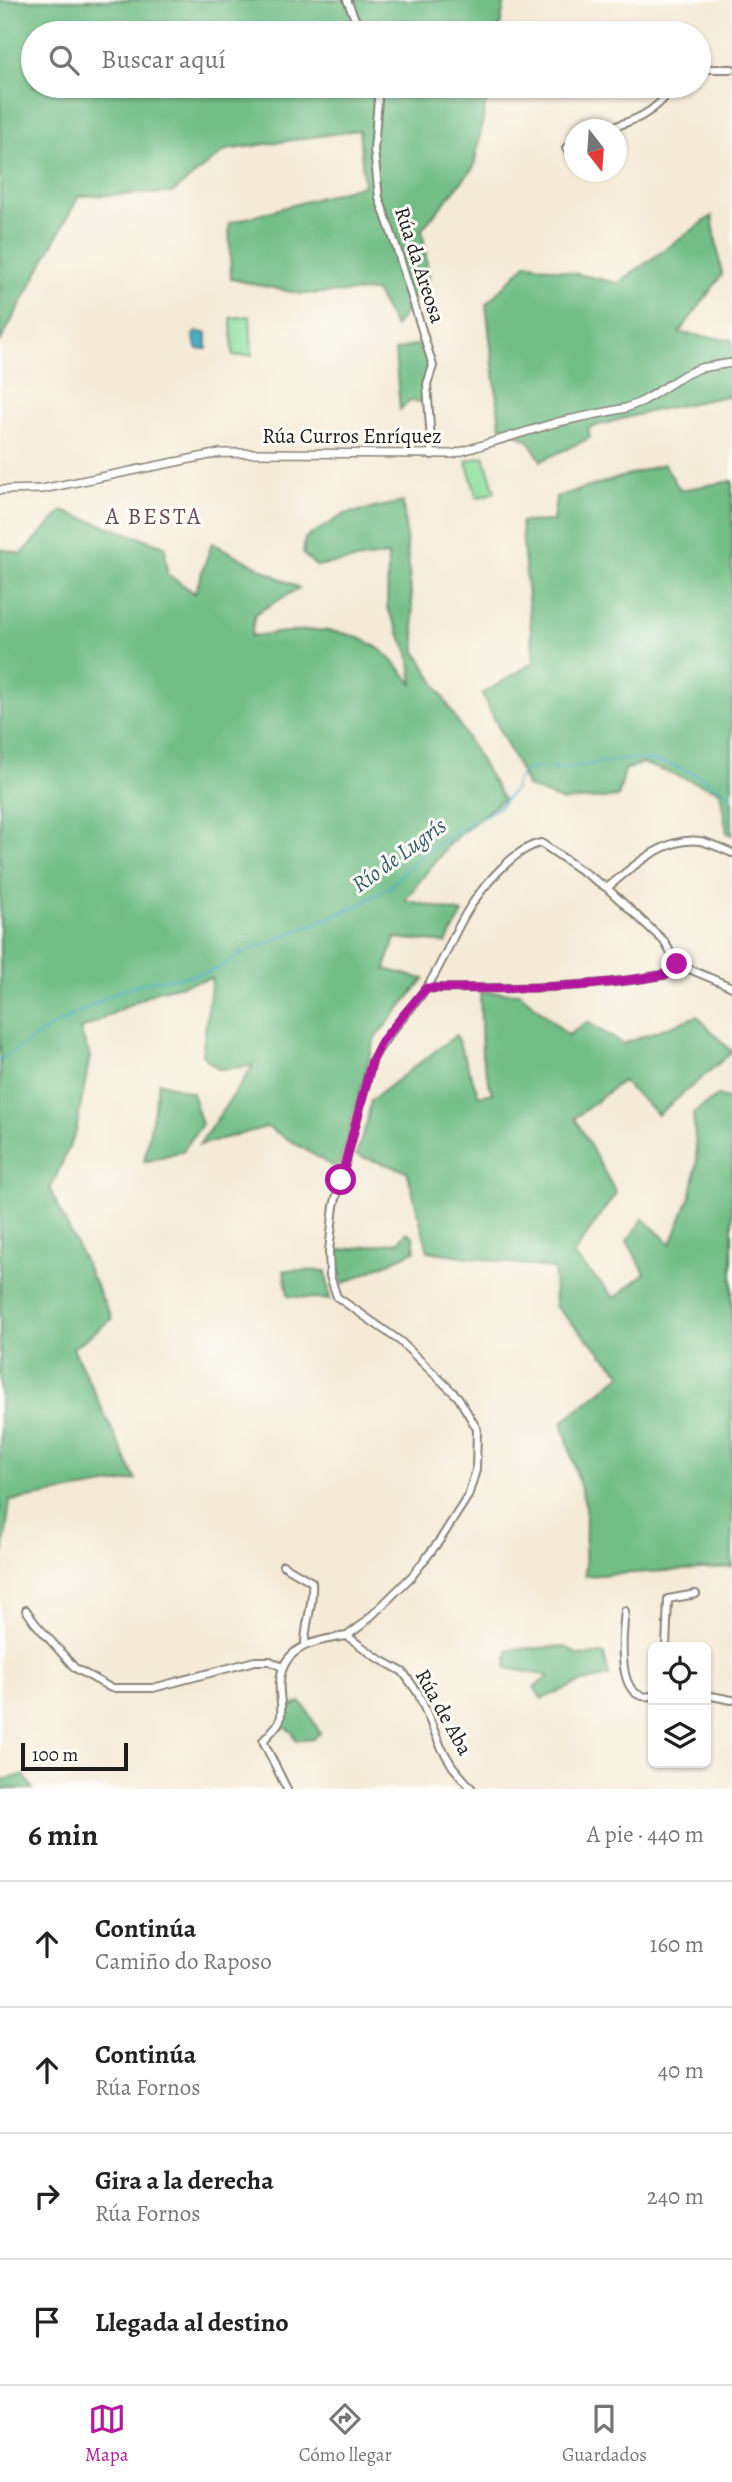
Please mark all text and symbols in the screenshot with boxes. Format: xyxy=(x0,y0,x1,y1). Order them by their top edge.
search box xyxy=(21,21,711,98)
icon: search xyxy=(45,41,83,79)
text: Buscar aquí xyxy=(101,42,226,77)
north arrow xyxy=(564,119,627,182)
street label: Rúa da Areosa xyxy=(388,203,452,327)
street label: Rúa Curros Enríquez xyxy=(262,422,442,450)
district label: A BESTA xyxy=(105,501,202,532)
water label: Río de Lugrís xyxy=(346,810,453,900)
route end xyxy=(661,948,692,979)
route start xyxy=(325,1164,356,1195)
map controls xyxy=(648,1642,711,1768)
button: locate xyxy=(648,1642,711,1705)
street label: Rúa de Aba xyxy=(409,1664,479,1760)
button: layers xyxy=(648,1705,711,1768)
scale bar xyxy=(21,1740,128,1772)
text: 100 m xyxy=(32,1742,78,1768)
text: 6 min xyxy=(28,1815,98,1855)
text: A pie · 440 m xyxy=(587,1819,704,1850)
text: Continúa xyxy=(95,1911,196,1946)
icon: ahead xyxy=(28,1925,66,1963)
text: 160 m xyxy=(650,1929,704,1960)
text: Camiño do Raposo xyxy=(95,1946,272,1977)
text: Continúa xyxy=(95,2037,196,2072)
icon: ahead xyxy=(28,2051,66,2089)
text: 40 m xyxy=(658,2055,704,2086)
text: Rúa Fornos xyxy=(95,2072,200,2103)
text: Gira a la derecha xyxy=(95,2163,274,2198)
icon: right xyxy=(28,2177,66,2215)
text: 240 m xyxy=(647,2181,704,2212)
text: Rúa Fornos xyxy=(95,2198,200,2229)
icon: arrive xyxy=(28,2303,66,2341)
text: Llegada al destino xyxy=(95,2305,289,2340)
tab: Mapa xyxy=(85,2400,129,2468)
tab: Cómo llegar xyxy=(299,2400,392,2468)
tab: Guardados xyxy=(562,2400,647,2468)

